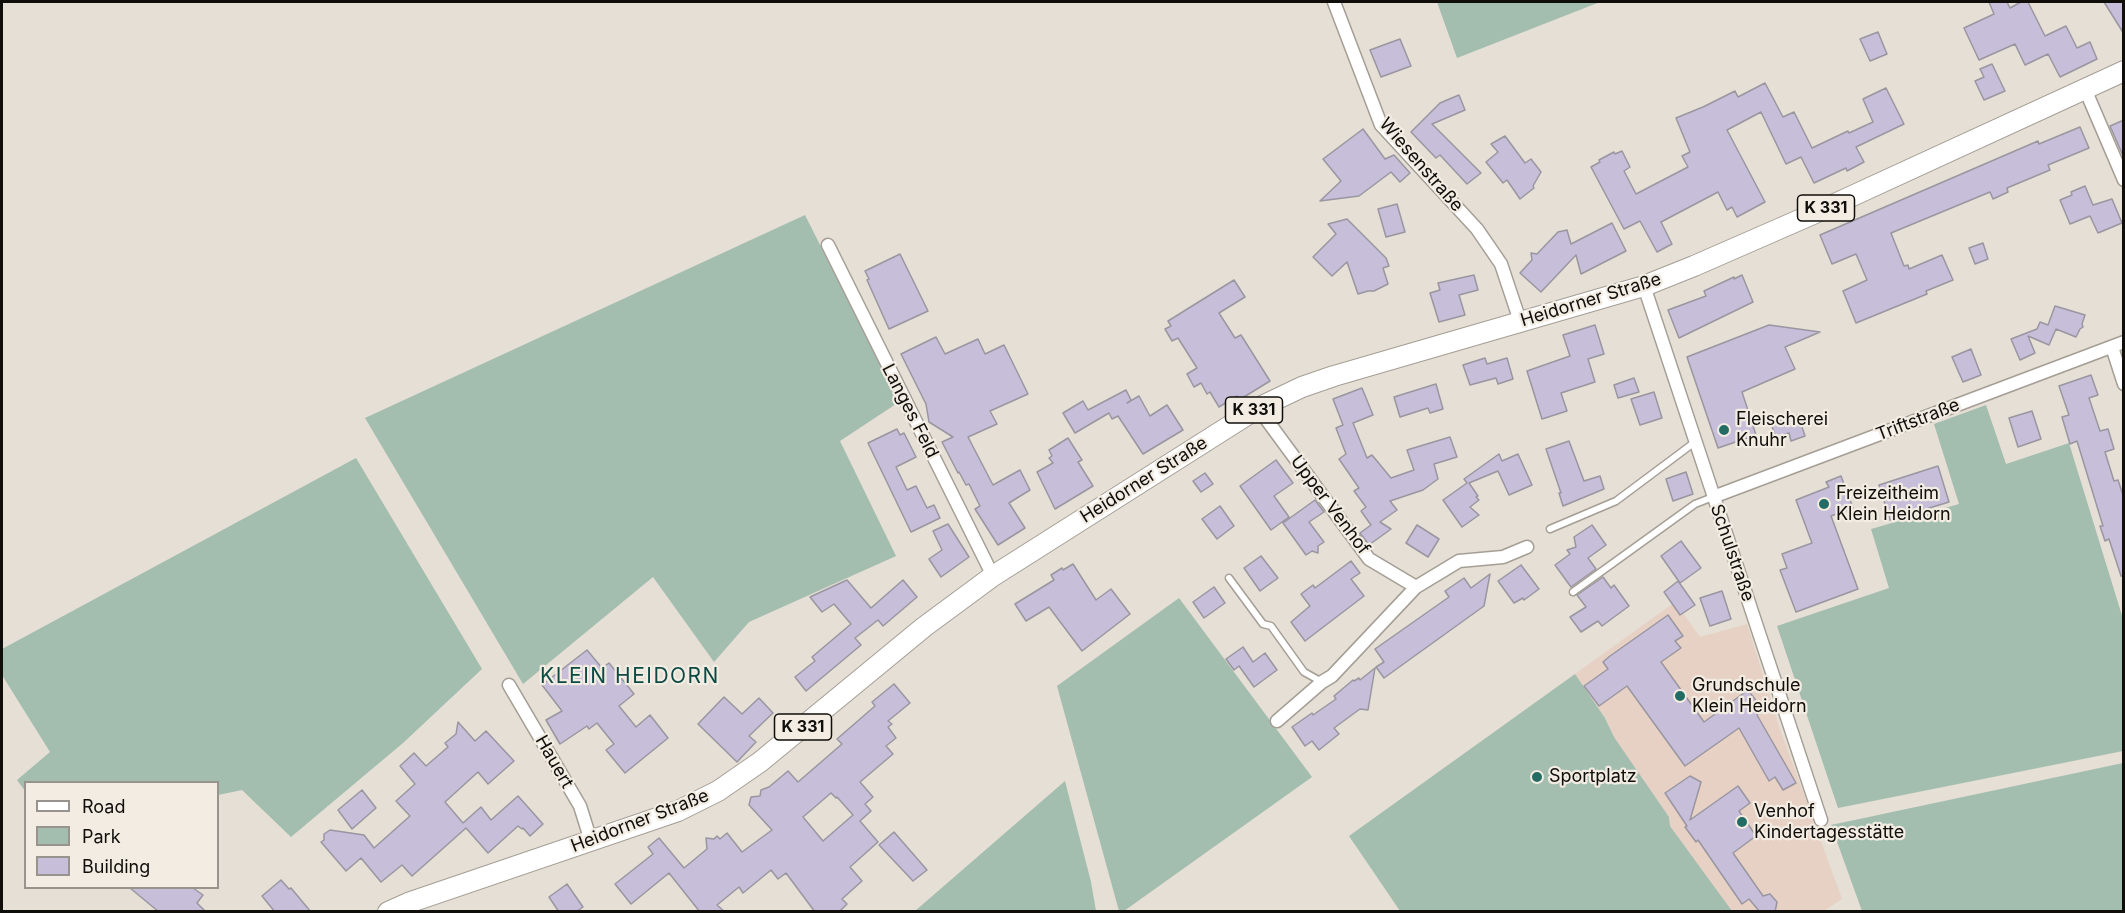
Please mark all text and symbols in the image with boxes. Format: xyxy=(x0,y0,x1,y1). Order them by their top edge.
street label: Wiesenstraße xyxy=(1374,114,1468,216)
road number: K 331 xyxy=(1798,195,1854,221)
street label: Heidorner Straße xyxy=(1518,268,1664,332)
street label: Langes Feld xyxy=(877,360,943,462)
street label: Triftstraße xyxy=(1873,394,1963,446)
road number: K 331 xyxy=(1226,397,1282,423)
place label: Fleischerei Knuhr xyxy=(1736,409,1828,452)
marker: Fleischerei Knuhr xyxy=(1717,423,1731,437)
street label: Heidorner Straße xyxy=(1076,432,1212,528)
street label: Upper Venhof xyxy=(1286,451,1374,559)
place label: Freizeitheim Klein Heidorn xyxy=(1836,483,1951,526)
marker: Freizeitheim Klein Heidorn xyxy=(1817,497,1831,511)
street label: Schulstraße xyxy=(1705,502,1759,604)
district label: KLEIN HEIDORN xyxy=(540,664,720,690)
place label: Grundschule Klein Heidorn xyxy=(1692,675,1807,718)
marker: Grundschule Klein Heidorn xyxy=(1673,689,1687,703)
road number: K 331 xyxy=(774,714,832,740)
street label: Hauert xyxy=(530,732,578,792)
place label: Sportplatz xyxy=(1549,766,1637,788)
marker: Sportplatz xyxy=(1530,770,1544,784)
legend xyxy=(24,781,219,889)
street label: Heidorner Straße xyxy=(568,785,712,857)
text: Road xyxy=(82,796,125,817)
place label: Venhof Kindertagesstätte xyxy=(1754,801,1904,844)
marker: Venhof Kindertagesstätte xyxy=(1735,815,1749,829)
text: Park xyxy=(82,826,121,847)
text: Building xyxy=(82,856,150,877)

